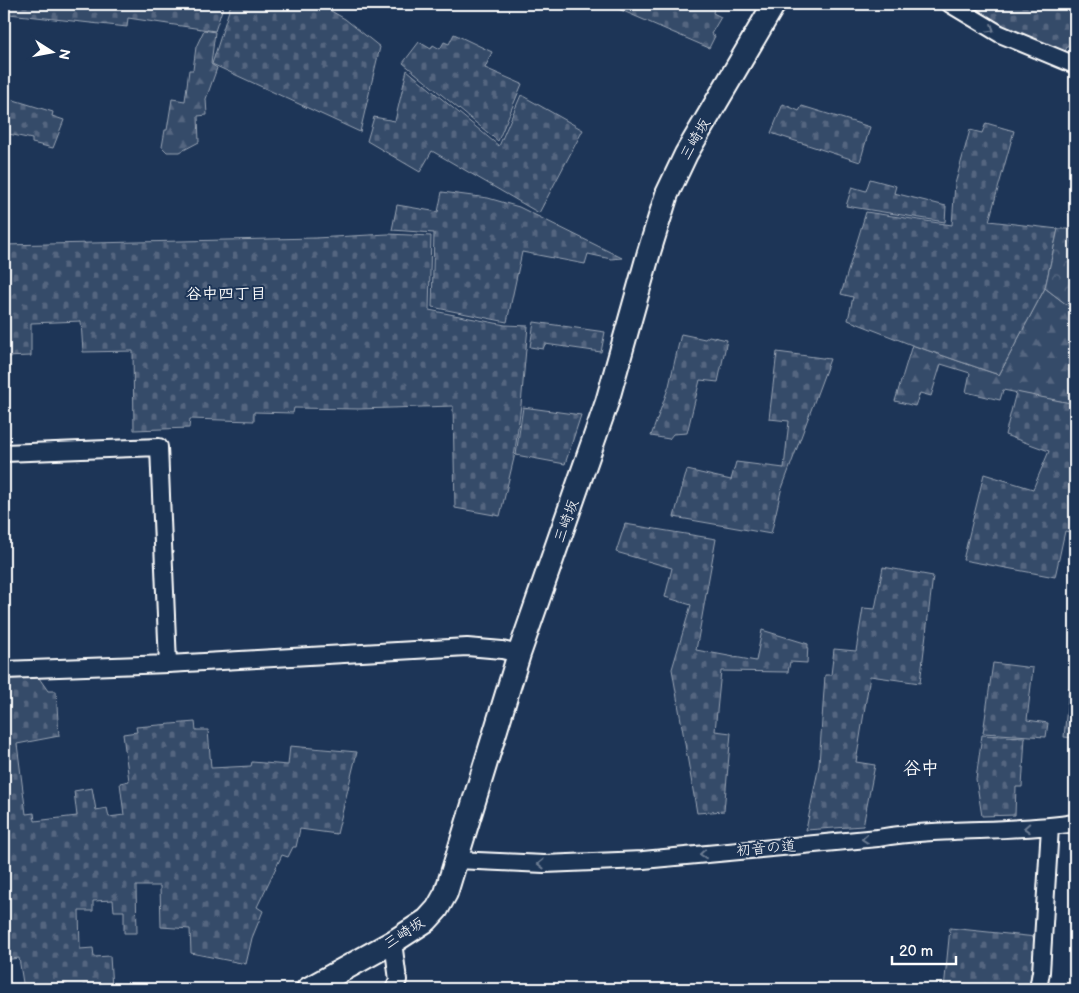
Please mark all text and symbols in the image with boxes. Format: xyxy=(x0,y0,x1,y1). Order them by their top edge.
one-way arrow xyxy=(986,23,995,33)
north arrow xyxy=(28,28,78,78)
text: N xyxy=(55,48,74,61)
street label: 三崎坂 xyxy=(676,115,715,163)
district label: 谷中四丁目 xyxy=(186,285,266,304)
street label: 三崎坂 xyxy=(550,497,583,546)
district label: 谷中 xyxy=(903,758,939,779)
one-way arrow xyxy=(1023,822,1031,833)
one-way arrow xyxy=(861,834,869,845)
street label: 初音の道 xyxy=(735,836,797,861)
one-way arrow xyxy=(699,848,707,859)
one-way arrow xyxy=(537,859,544,869)
street label: 三崎坂 xyxy=(380,913,428,954)
scale bar xyxy=(892,933,955,965)
text: 20 m xyxy=(899,942,933,961)

